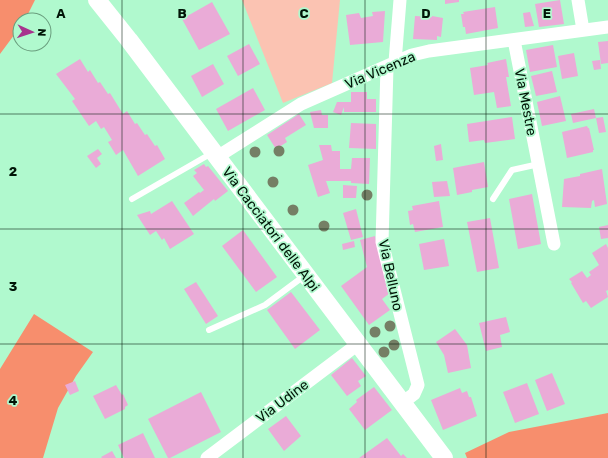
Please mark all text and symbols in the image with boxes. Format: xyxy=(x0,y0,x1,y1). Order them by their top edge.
text: A xyxy=(56,6,66,21)
text: B xyxy=(177,6,187,21)
text: C xyxy=(299,6,309,21)
text: D xyxy=(421,6,431,21)
text: E xyxy=(543,6,551,21)
north arrow xyxy=(12,12,52,52)
text: N xyxy=(35,28,48,37)
street label: Via Vicenza xyxy=(342,48,418,93)
street label: Via Mestre xyxy=(511,67,540,137)
text: 2 xyxy=(9,164,17,179)
street label: Via Cacciatori delle Alpi xyxy=(218,164,323,295)
street label: Via Belluno xyxy=(375,238,406,312)
text: 3 xyxy=(9,279,18,294)
street label: Via Udine xyxy=(253,376,312,427)
text: 4 xyxy=(9,393,18,408)

